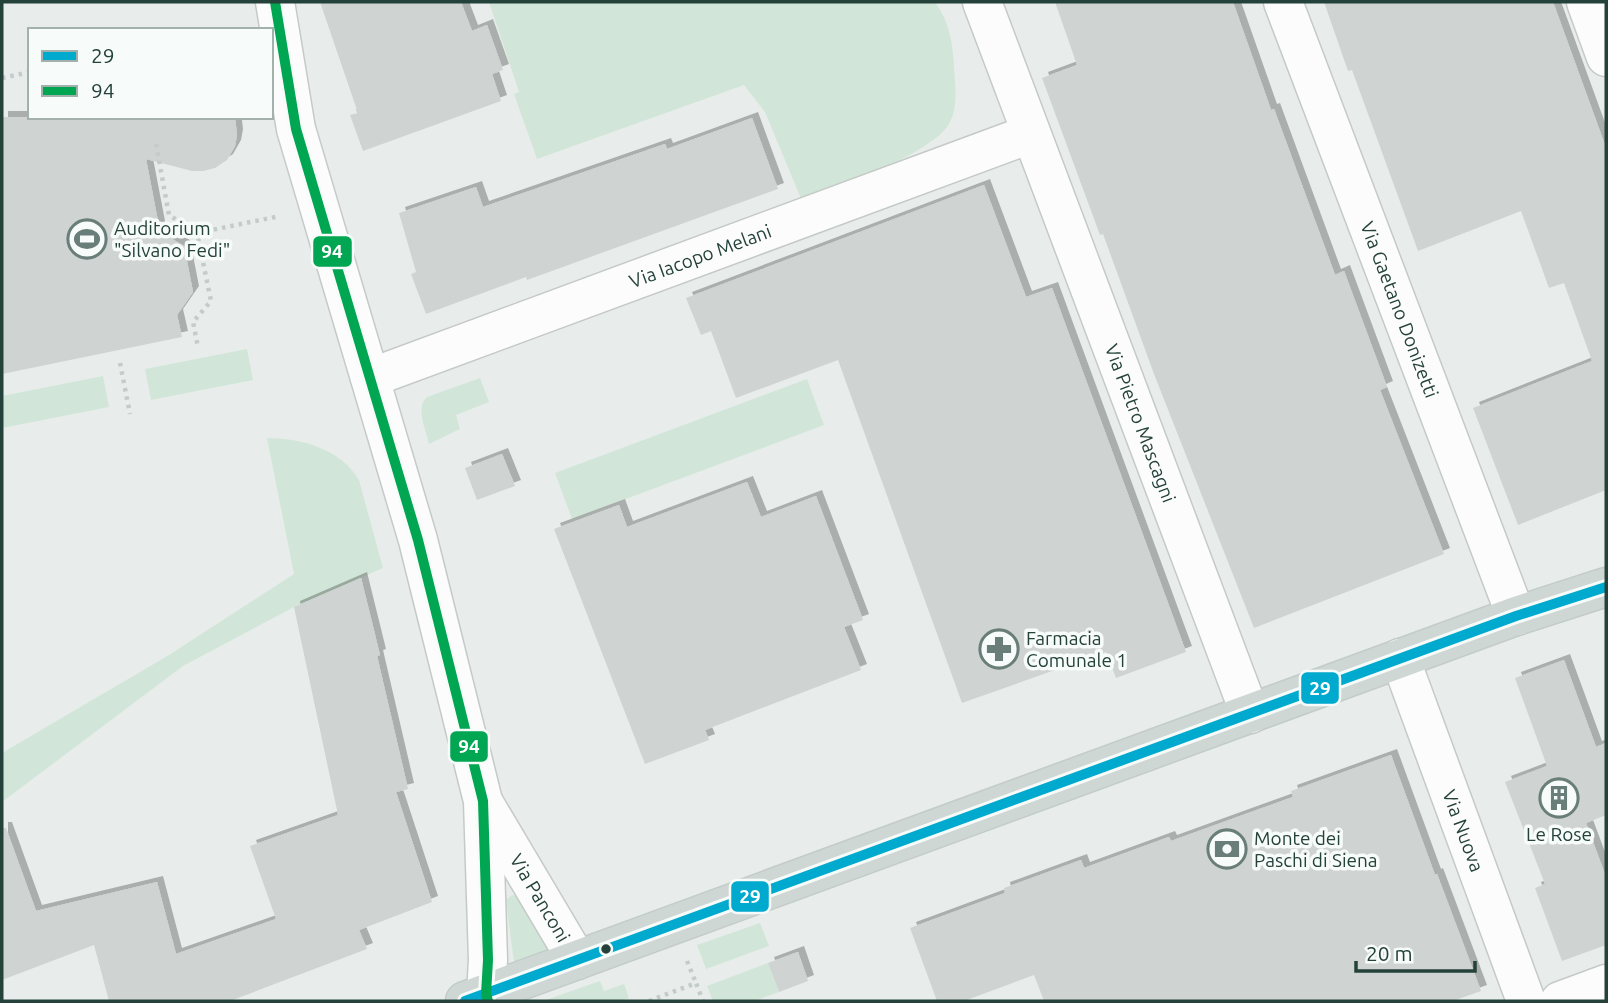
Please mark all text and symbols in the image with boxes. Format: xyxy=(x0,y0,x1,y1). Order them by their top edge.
legend xyxy=(28,28,273,119)
text: 29 xyxy=(91,43,115,67)
text: 94 xyxy=(91,78,115,102)
place label: Auditorium "Silvano Fedi" xyxy=(114,217,230,261)
sports icon: Auditorium "Silvano Fedi" xyxy=(66,218,108,260)
street label: Via Gaetano Donizetti xyxy=(1356,218,1443,401)
street label: Via Iacopo Melani xyxy=(626,220,774,292)
line badge: 94 xyxy=(312,235,353,268)
text: 94 xyxy=(321,240,343,262)
street label: Via Pietro Mascagni xyxy=(1101,341,1180,505)
place label: Farmacia Comunale 1 xyxy=(1026,627,1127,671)
pharmacy icon: Farmacia Comunale 1 xyxy=(978,628,1020,670)
line badge: 29 xyxy=(1300,671,1340,705)
text: 29 xyxy=(1309,677,1331,699)
line badge: 94 xyxy=(449,730,489,763)
text: 94 xyxy=(458,735,480,757)
building icon: Le Rose xyxy=(1538,777,1580,819)
street label: Via Nuova xyxy=(1438,787,1489,875)
place label: Le Rose xyxy=(1526,823,1592,845)
place label: Monte dei Paschi di Siena xyxy=(1254,827,1378,871)
bank icon: Monte dei Paschi di Siena xyxy=(1206,828,1248,870)
street label: Via Panconi xyxy=(505,850,575,946)
line badge: 29 xyxy=(730,880,770,913)
text: 29 xyxy=(739,885,761,907)
scale bar xyxy=(1356,930,1475,974)
text: 20 m xyxy=(1366,941,1413,965)
unlabelled marker xyxy=(599,942,613,956)

